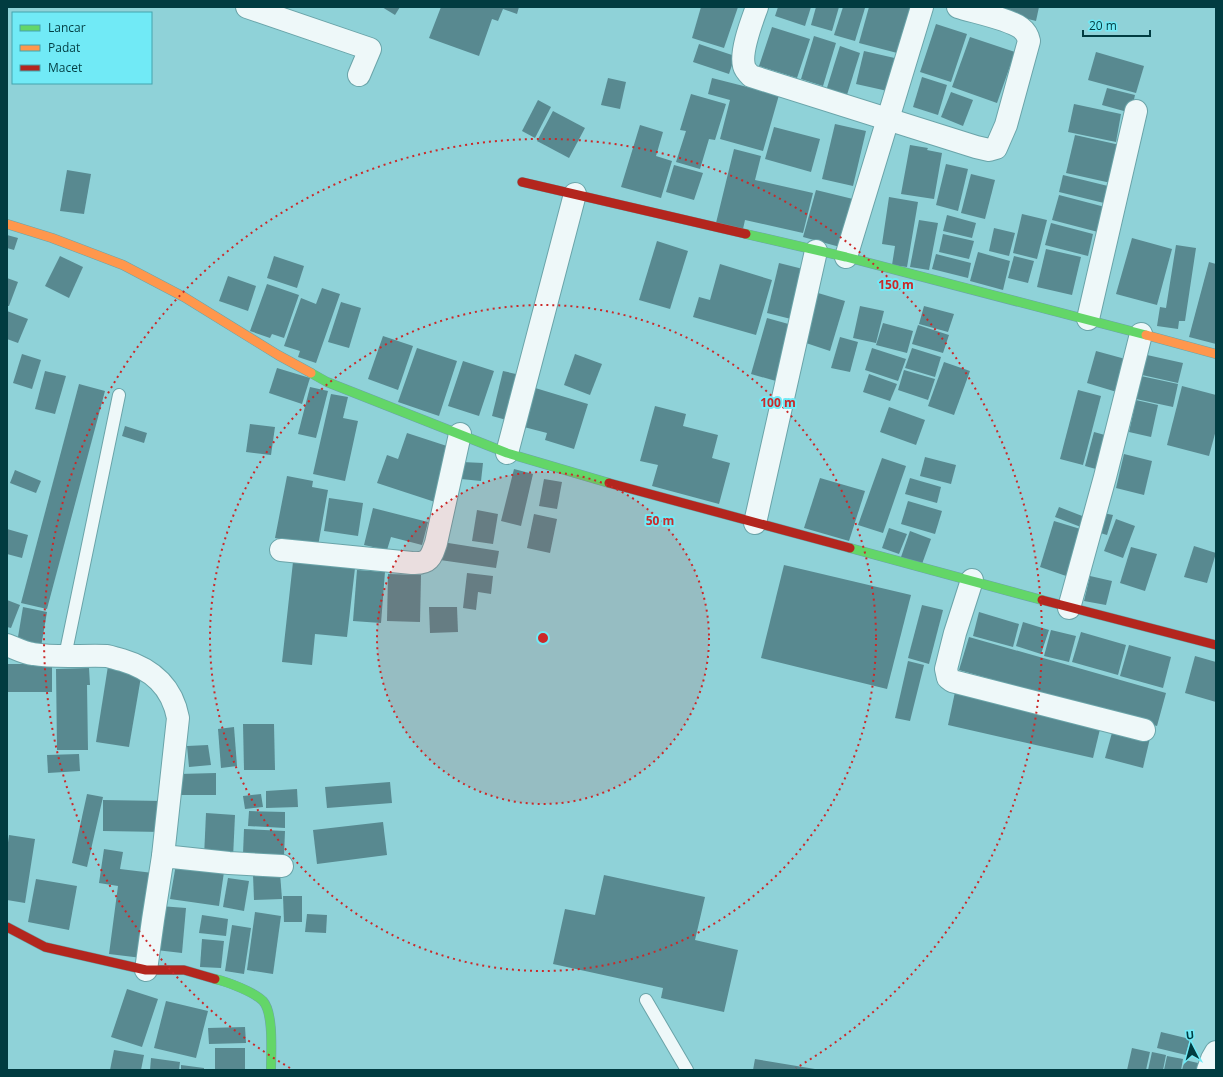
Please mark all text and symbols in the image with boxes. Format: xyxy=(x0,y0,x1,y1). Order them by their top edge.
legend xyxy=(12,12,152,84)
scale bar xyxy=(1083,12,1150,38)
text: 20 m xyxy=(1089,17,1117,34)
text: Lancar xyxy=(48,19,86,36)
text: Padat xyxy=(48,39,80,56)
text: Macet xyxy=(48,59,82,76)
text: 150 m xyxy=(878,276,914,293)
text: 100 m xyxy=(760,394,796,411)
text: 50 m xyxy=(646,512,674,529)
centre of rings xyxy=(536,631,550,645)
north arrow xyxy=(1171,1025,1211,1065)
text: U xyxy=(1185,1027,1195,1042)

